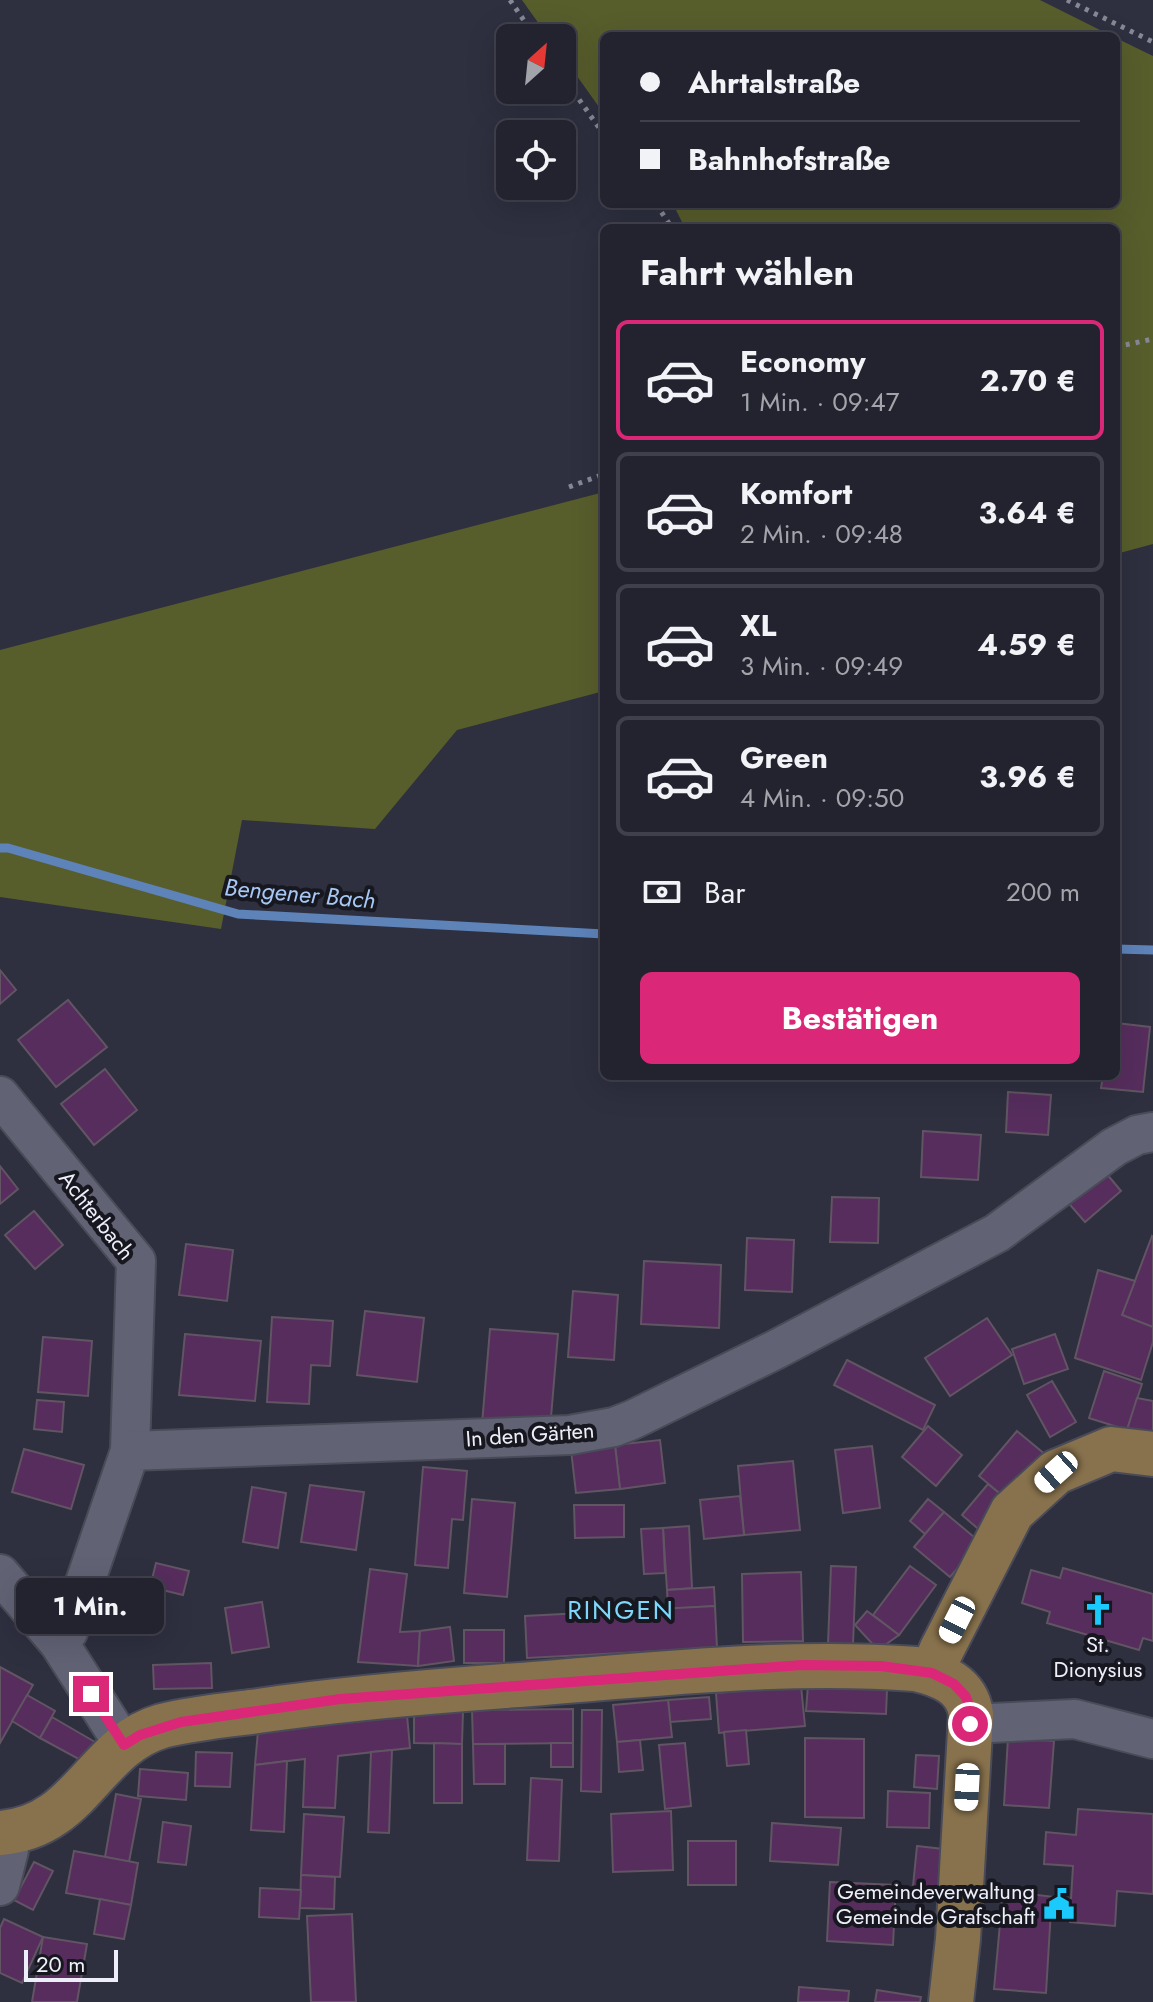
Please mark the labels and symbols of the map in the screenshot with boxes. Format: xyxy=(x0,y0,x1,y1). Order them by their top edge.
north arrow xyxy=(496,24,576,104)
water label: Bengener Bach xyxy=(223,869,377,918)
street label: Achterbach xyxy=(52,1163,142,1267)
street label: In den Gärten xyxy=(465,1414,595,1454)
car xyxy=(1030,1447,1082,1497)
callout: 1 Min. xyxy=(17,1578,165,1634)
district label: RINGEN xyxy=(567,1591,675,1629)
car xyxy=(935,1593,979,1647)
church icon: St. Dionysius xyxy=(1081,1593,1115,1627)
place label: St. Dionysius xyxy=(1054,1628,1143,1685)
route end xyxy=(73,1676,109,1712)
route start xyxy=(952,1706,988,1742)
car xyxy=(954,1762,980,1812)
place label: Gemeindeverwaltung Gemeinde Grafschaft xyxy=(836,1875,1036,1932)
public building icon: Gemeindeverwaltung Gemeinde Grafschaft xyxy=(1042,1887,1076,1921)
scale bar xyxy=(24,1946,118,1982)

